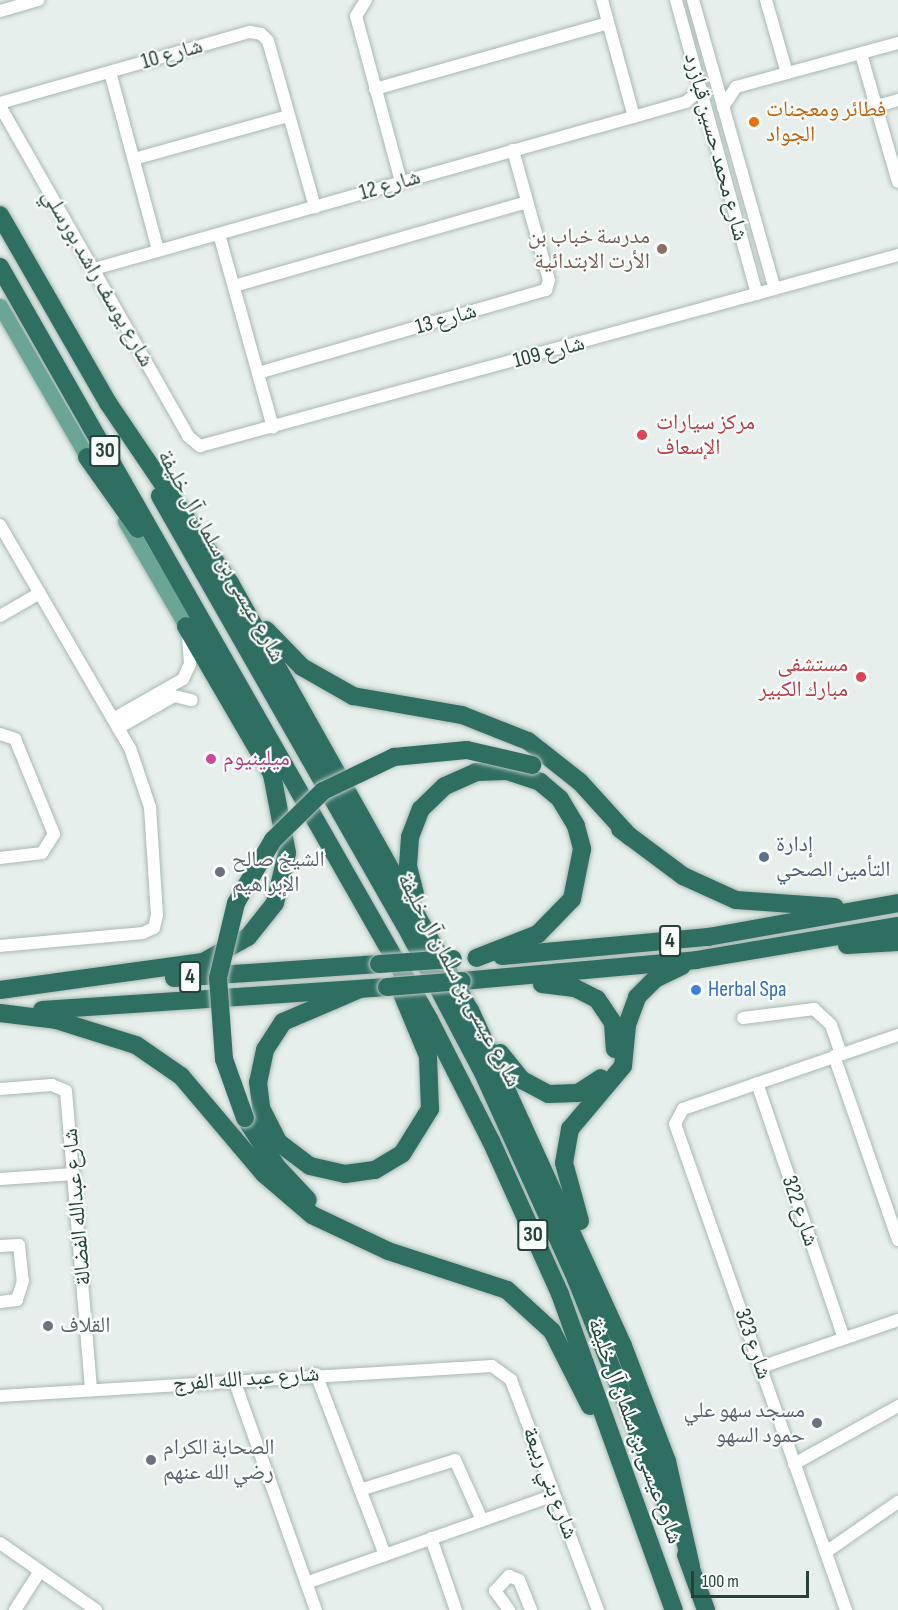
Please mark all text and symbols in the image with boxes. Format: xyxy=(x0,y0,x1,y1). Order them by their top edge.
street label: شارع 10 xyxy=(138,33,206,75)
street label: شارع محمد حسين قبازرد xyxy=(678,50,754,244)
place label: فطائر ومعجنات الجواد xyxy=(766,96,886,148)
marker: فطائر ومعجنات الجواد xyxy=(747,115,761,129)
street label: شارع 12 xyxy=(356,164,424,206)
street label: شارع يوسف راشد بورسلي xyxy=(36,184,160,372)
place label: مدرسة خباب بن الأرت الابتدائية xyxy=(528,223,650,274)
marker: مدرسة خباب بن الأرت الابتدائية xyxy=(655,242,669,256)
street label: شارع 13 xyxy=(412,298,480,340)
street label: شارع 109 xyxy=(511,330,587,374)
place label: مركز سيارات الإسعاف xyxy=(656,409,755,460)
marker: مركز سيارات الإسعاف xyxy=(633,426,651,444)
road number: 30 xyxy=(88,433,122,469)
street label: شارع عيسى بن سلمان آل خليفة xyxy=(152,445,290,667)
place label: مستشفى مبارك الكبير xyxy=(758,651,848,702)
marker: مستشفى مبارك الكبير xyxy=(852,668,870,686)
place label: ميلينيوم xyxy=(223,746,290,772)
marker: ميلينيوم xyxy=(204,752,218,766)
place label: إدارة التأمين الصحي xyxy=(776,831,890,882)
place label: الشيخ صالح الإبراهيم xyxy=(232,846,325,897)
marker: إدارة التأمين الصحي xyxy=(757,850,771,864)
marker: الشيخ صالح الإبراهيم xyxy=(213,865,227,879)
street label: شارع عيسى بن سلمان آل خليفة xyxy=(391,869,527,1091)
road number: 4 xyxy=(658,923,682,959)
road number: 4 xyxy=(178,959,202,995)
place label: Herbal Spa xyxy=(708,977,786,1003)
marker: Herbal Spa xyxy=(689,983,703,997)
street label: شارع عبدالله الفضالة xyxy=(57,1127,97,1287)
street label: شارع 322 xyxy=(776,1172,824,1250)
road number: 30 xyxy=(516,1217,550,1253)
street label: شارع 323 xyxy=(729,1305,777,1383)
place label: القلاف xyxy=(60,1313,110,1339)
street label: شارع عيسى بن سلمان آل خليفة xyxy=(582,1314,688,1548)
marker: القلاف xyxy=(41,1319,55,1333)
street label: شارع عبد الله الفرج xyxy=(172,1361,320,1397)
place label: مسجد سهو علي حمود السهو xyxy=(684,1397,805,1448)
marker: مسجد سهو علي حمود السهو xyxy=(810,1416,824,1430)
street label: شارع بني ربيعة xyxy=(517,1423,583,1543)
place label: الصحابة الكرام رضي الله عنهم xyxy=(163,1434,275,1486)
marker: الصحابة الكرام رضي الله عنهم xyxy=(144,1453,158,1467)
scale bar xyxy=(694,1559,812,1597)
text: 100 m xyxy=(702,1571,739,1592)

